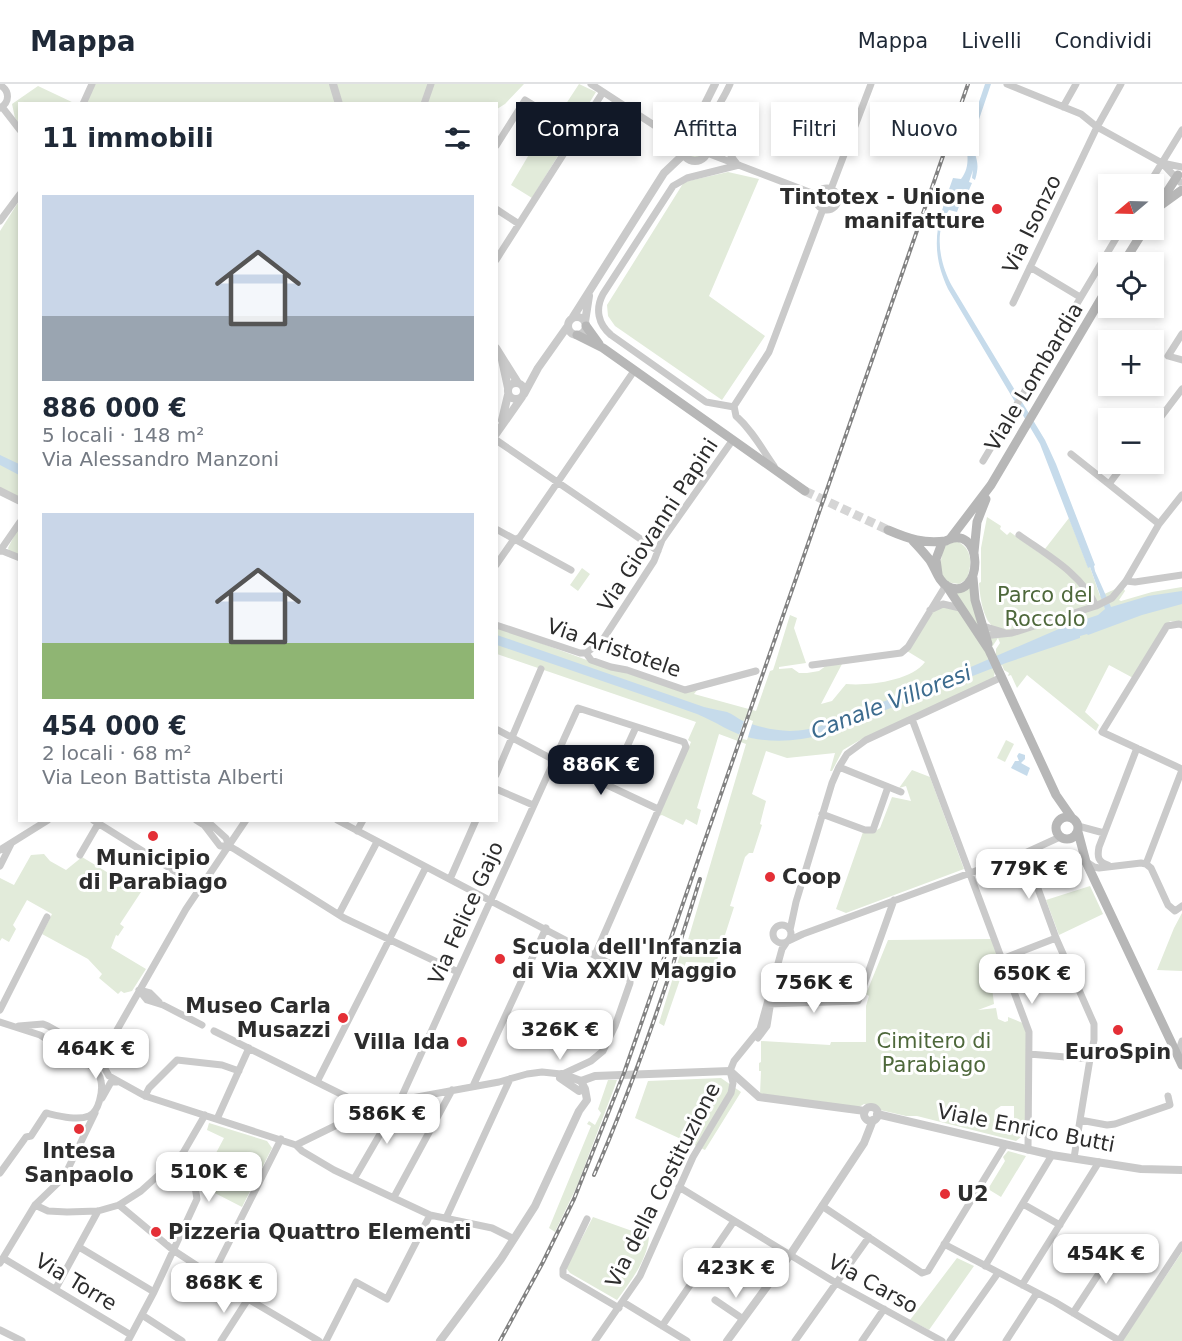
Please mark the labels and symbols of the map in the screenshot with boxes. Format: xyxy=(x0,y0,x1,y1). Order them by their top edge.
street label: Via Isonzo xyxy=(998,171,1066,277)
north arrow xyxy=(1098,174,1164,240)
place label: Tintotex - Unione manifatture xyxy=(780,185,985,233)
marker: Tintotex - Unione manifatture xyxy=(990,202,1004,216)
street label: Viale Lombardia xyxy=(980,298,1088,456)
street label: Via Giovanni Papini xyxy=(593,434,723,616)
park label: Parco del Roccolo xyxy=(997,583,1093,631)
street label: Via Aristotele xyxy=(544,614,684,682)
water label: Canale Villoresi xyxy=(807,660,975,744)
pin: 886K € xyxy=(552,745,650,796)
marker: Municipio di Parabiago xyxy=(146,829,160,843)
street label: Via Felice Gajo xyxy=(424,838,508,988)
place label: Municipio di Parabiago xyxy=(79,846,227,894)
pin: 779K € xyxy=(980,849,1078,900)
place label: Coop xyxy=(782,865,841,889)
marker: Coop xyxy=(763,870,777,884)
place label: Scuola dell'Infanzia di Via XXIV Maggio xyxy=(512,935,742,983)
marker: Scuola dell'Infanzia di Via XXIV Maggio xyxy=(493,952,507,966)
pin: 650K € xyxy=(983,954,1081,1005)
pin: 756K € xyxy=(765,963,863,1014)
place label: Museo Carla Musazzi xyxy=(185,994,331,1042)
pin: 326K € xyxy=(511,1010,609,1061)
marker: Museo Carla Musazzi xyxy=(336,1011,350,1025)
marker: EuroSpin xyxy=(1111,1023,1125,1037)
pin: 464K € xyxy=(47,1029,145,1080)
park label: Cimitero di Parabiago xyxy=(877,1029,991,1077)
place label: Villa Ida xyxy=(354,1030,450,1054)
marker: Villa Ida xyxy=(455,1035,469,1049)
place label: EuroSpin xyxy=(1065,1040,1171,1064)
street label: Via della Costituzione xyxy=(601,1079,725,1291)
pin: 586K € xyxy=(338,1094,436,1145)
street label: Viale Enrico Butti xyxy=(935,1099,1117,1157)
marker: Intesa Sanpaolo xyxy=(72,1122,86,1136)
place label: Intesa Sanpaolo xyxy=(24,1139,134,1187)
pin: 510K € xyxy=(160,1152,258,1203)
place label: U2 xyxy=(957,1182,989,1206)
marker: U2 xyxy=(938,1187,952,1201)
place label: Pizzeria Quattro Elementi xyxy=(168,1220,472,1244)
marker: Pizzeria Quattro Elementi xyxy=(149,1225,163,1239)
pin: 454K € xyxy=(1057,1234,1155,1285)
street label: Via Torre xyxy=(31,1248,121,1316)
pin: 423K € xyxy=(687,1248,785,1299)
street label: Via Carso xyxy=(824,1249,922,1319)
pin: 868K € xyxy=(175,1263,273,1314)

